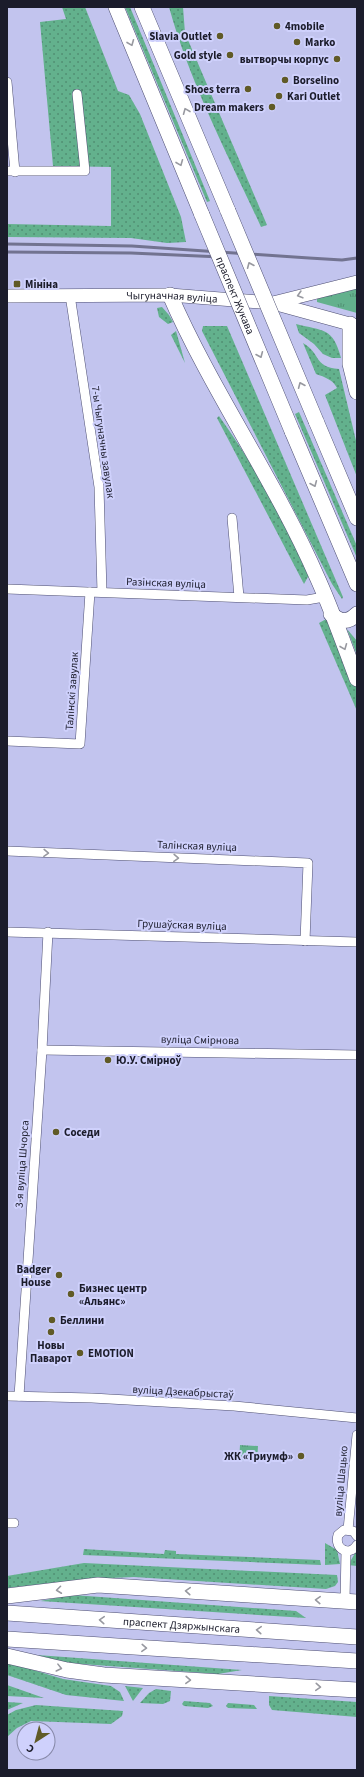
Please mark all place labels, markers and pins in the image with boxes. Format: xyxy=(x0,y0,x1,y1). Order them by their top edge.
place label: 4mobile xyxy=(285,19,325,34)
marker: 4mobile xyxy=(272,21,282,31)
place label: Slavia Outlet xyxy=(149,29,213,44)
marker: Slavia Outlet xyxy=(215,31,225,41)
place label: Marko xyxy=(305,35,335,50)
marker: Marko xyxy=(292,37,302,47)
place label: Gold style xyxy=(174,48,222,63)
marker: Gold style xyxy=(225,50,235,60)
place label: вытворчы корпус xyxy=(240,52,329,67)
marker: вытворчы корпус xyxy=(332,54,342,64)
place label: Borselino xyxy=(293,73,339,88)
marker: Borselino xyxy=(280,75,290,85)
place label: Shoes terra xyxy=(185,82,240,97)
marker: Shoes terra xyxy=(243,84,253,94)
place label: Kari Outlet xyxy=(287,89,341,104)
marker: Kari Outlet xyxy=(274,91,284,101)
place label: Dream makers xyxy=(194,100,264,115)
marker: Dream makers xyxy=(267,102,277,112)
place label: Мініна xyxy=(25,277,58,292)
marker: Мініна xyxy=(12,279,22,289)
place label: Ю.У. Смірноў xyxy=(116,1053,181,1068)
marker: Ю.У. Смірноў xyxy=(103,1055,113,1065)
place label: Соседи xyxy=(64,1125,100,1140)
marker: Соседи xyxy=(51,1127,61,1137)
place label: Badger House xyxy=(16,1262,52,1290)
marker: Badger House xyxy=(54,1270,64,1280)
place label: Бизнес центр «Альянс» xyxy=(79,1281,147,1309)
marker: Бизнес центр «Альянс» xyxy=(66,1289,76,1299)
place label: Беллини xyxy=(60,1313,104,1328)
marker: Беллини xyxy=(47,1315,57,1325)
marker: Новы Паварот xyxy=(46,1327,56,1337)
place label: Новы Паварот xyxy=(30,1338,73,1366)
place label: EMOTION xyxy=(88,1346,134,1361)
marker: EMOTION xyxy=(75,1348,85,1358)
place label: ЖК «Триумф» xyxy=(224,1449,293,1464)
marker: ЖК «Триумф» xyxy=(296,1451,306,1461)

